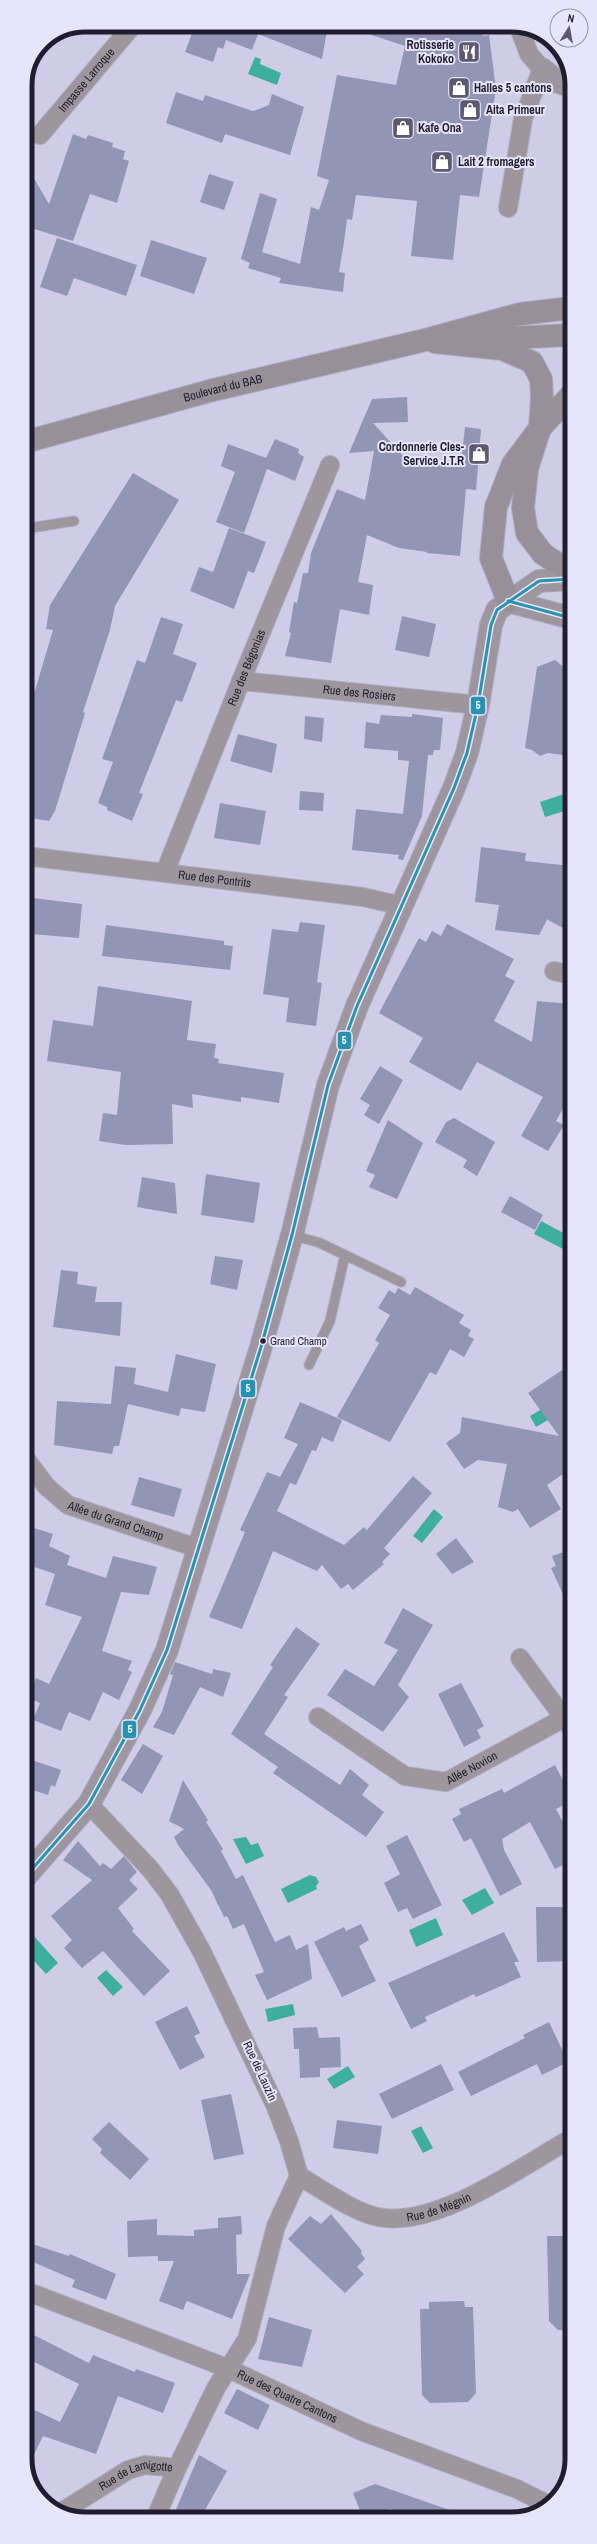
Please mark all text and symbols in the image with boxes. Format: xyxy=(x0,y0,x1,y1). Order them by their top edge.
north arrow xyxy=(549,8,589,48)
text: N xyxy=(566,11,575,26)
place label: Rotisserie Kokoko xyxy=(406,37,455,67)
restaurant icon: Rotisserie Kokoko xyxy=(456,39,482,65)
street label: Impasse Larroque xyxy=(55,45,118,116)
shop icon: Halles 5 cantons xyxy=(446,75,472,101)
place label: Halles 5 cantons xyxy=(474,80,552,96)
shop icon: Aita Primeur xyxy=(457,97,483,123)
place label: Aita Primeur xyxy=(486,102,545,118)
shop icon: Kafe Ona xyxy=(390,115,416,141)
place label: Kafe Ona xyxy=(418,120,462,136)
shop icon: Lait 2 fromagers xyxy=(429,149,455,175)
place label: Lait 2 fromagers xyxy=(458,154,535,170)
street label: Boulevard du BAB xyxy=(182,371,264,406)
place label: Cordonnerie Cles- Service J.T.R xyxy=(379,439,465,469)
shop icon: Cordonnerie Cles- Service J.T.R xyxy=(466,441,492,467)
street label: Rue des Bégonias xyxy=(224,627,269,708)
street label: Rue des Rosiers xyxy=(322,681,397,705)
line badge: 5 xyxy=(470,696,486,715)
text: 5 xyxy=(475,698,481,712)
street label: Rue des Pontrits xyxy=(177,867,252,891)
line badge: 5 xyxy=(337,1031,352,1050)
text: 5 xyxy=(341,1033,347,1047)
place label: Grand Champ xyxy=(270,1334,327,1348)
marker: Grand Champ xyxy=(258,1336,268,1346)
line badge: 5 xyxy=(240,1379,256,1398)
text: 5 xyxy=(245,1381,251,1395)
street label: Allée du Grand Champ xyxy=(65,1497,166,1544)
line badge: 5 xyxy=(122,1720,137,1739)
text: 5 xyxy=(127,1722,133,1736)
street label: Allée Novion xyxy=(443,1748,500,1789)
street label: Rue de Lauzin xyxy=(239,2039,281,2103)
street label: Rue de Mégnin xyxy=(405,2189,474,2226)
street label: Rue des Quatre Cantons xyxy=(235,2366,340,2427)
street label: Rue de Lamigotte xyxy=(96,2456,173,2494)

